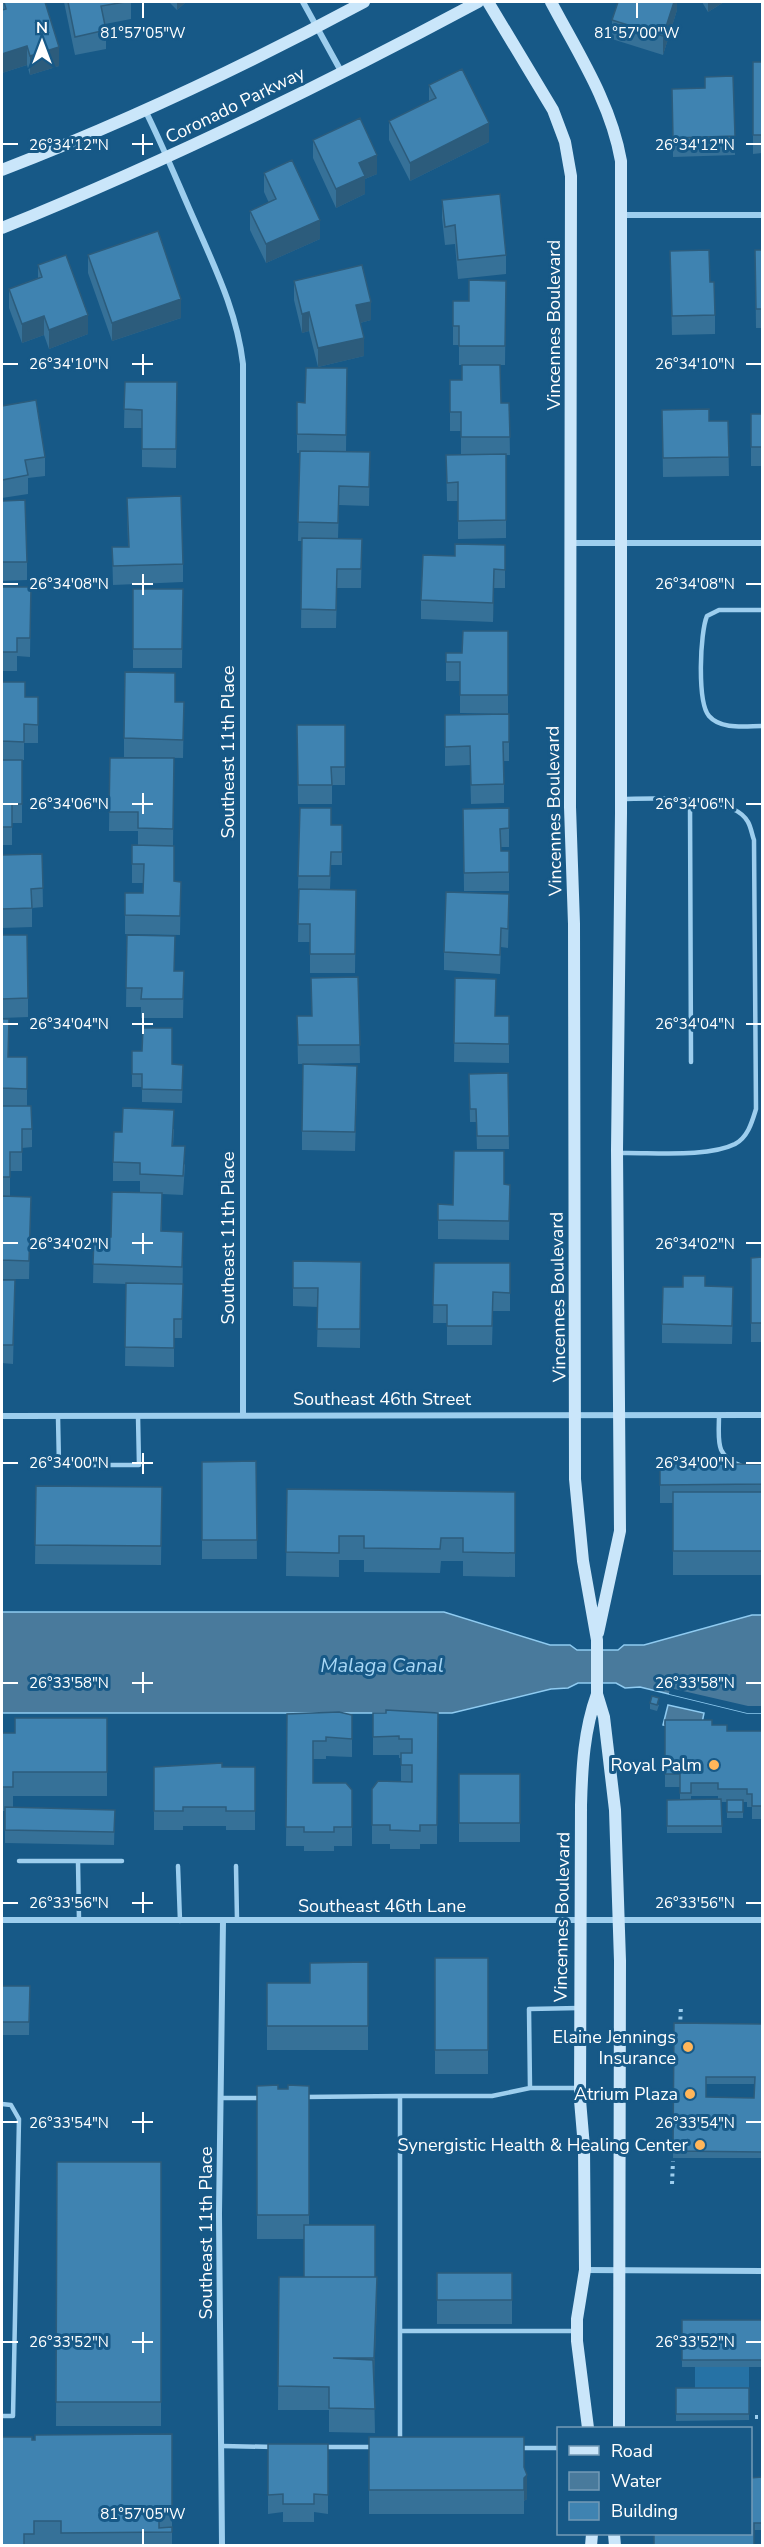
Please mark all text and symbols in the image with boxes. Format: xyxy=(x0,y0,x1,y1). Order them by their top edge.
north arrow xyxy=(12,12,72,72)
text: N xyxy=(36,17,48,39)
text: 81°57'05"W xyxy=(100,23,186,43)
text: 81°57'00"W xyxy=(594,23,680,43)
street label: Coronado Parkway xyxy=(161,61,309,149)
text: 26°34'12"N xyxy=(29,135,109,155)
text: 26°34'12"N xyxy=(655,135,735,155)
street label: Vincennes Boulevard xyxy=(542,240,566,411)
text: 26°34'10"N xyxy=(29,354,109,374)
text: 26°34'10"N xyxy=(655,354,735,374)
text: 26°34'08"N xyxy=(29,574,109,594)
text: 26°34'08"N xyxy=(655,574,735,594)
street label: Southeast 11th Place xyxy=(216,665,240,839)
street label: Vincennes Boulevard xyxy=(541,726,568,897)
text: 26°34'06"N xyxy=(29,794,109,814)
text: 26°34'06"N xyxy=(655,794,735,814)
text: 26°34'04"N xyxy=(29,1014,109,1034)
text: 26°34'04"N xyxy=(655,1014,735,1034)
street label: Southeast 11th Place xyxy=(216,1151,240,1325)
street label: Vincennes Boulevard xyxy=(545,1212,572,1383)
text: 26°34'02"N xyxy=(29,1234,109,1254)
text: 26°34'02"N xyxy=(655,1234,735,1254)
street label: Southeast 46th Street xyxy=(293,1387,472,1411)
text: 26°34'00"N xyxy=(29,1453,109,1473)
text: 26°34'00"N xyxy=(655,1453,735,1473)
water label: Malaga Canal xyxy=(320,1652,444,1679)
text: 26°33'58"N xyxy=(29,1673,109,1693)
text: 26°33'58"N xyxy=(655,1673,735,1693)
place label: Royal Palm xyxy=(610,1753,702,1777)
marker: Royal Palm xyxy=(707,1758,721,1772)
street label: Vincennes Boulevard xyxy=(548,1832,575,2003)
text: 26°33'56"N xyxy=(29,1893,109,1913)
text: 26°33'56"N xyxy=(655,1893,735,1913)
street label: Southeast 46th Lane xyxy=(298,1894,466,1918)
place label: Elaine Jennings Insurance xyxy=(553,2025,676,2070)
marker: Elaine Jennings Insurance xyxy=(681,2040,695,2054)
place label: Atrium Plaza xyxy=(574,2082,678,2106)
marker: Atrium Plaza xyxy=(683,2087,697,2101)
text: 26°33'54"N xyxy=(29,2113,109,2133)
text: 26°33'54"N xyxy=(655,2113,735,2133)
place label: Synergistic Health & Healing Center xyxy=(397,2133,689,2157)
marker: Synergistic Health & Healing Center xyxy=(693,2138,707,2152)
street label: Southeast 11th Place xyxy=(194,2146,218,2320)
text: 26°33'52"N xyxy=(29,2332,109,2352)
text: 26°33'52"N xyxy=(655,2332,735,2352)
legend xyxy=(557,2427,752,2535)
text: Road xyxy=(611,2439,653,2463)
text: Water xyxy=(611,2469,662,2493)
text: Building xyxy=(611,2499,678,2523)
text: 81°57'05"W xyxy=(100,2504,186,2524)

